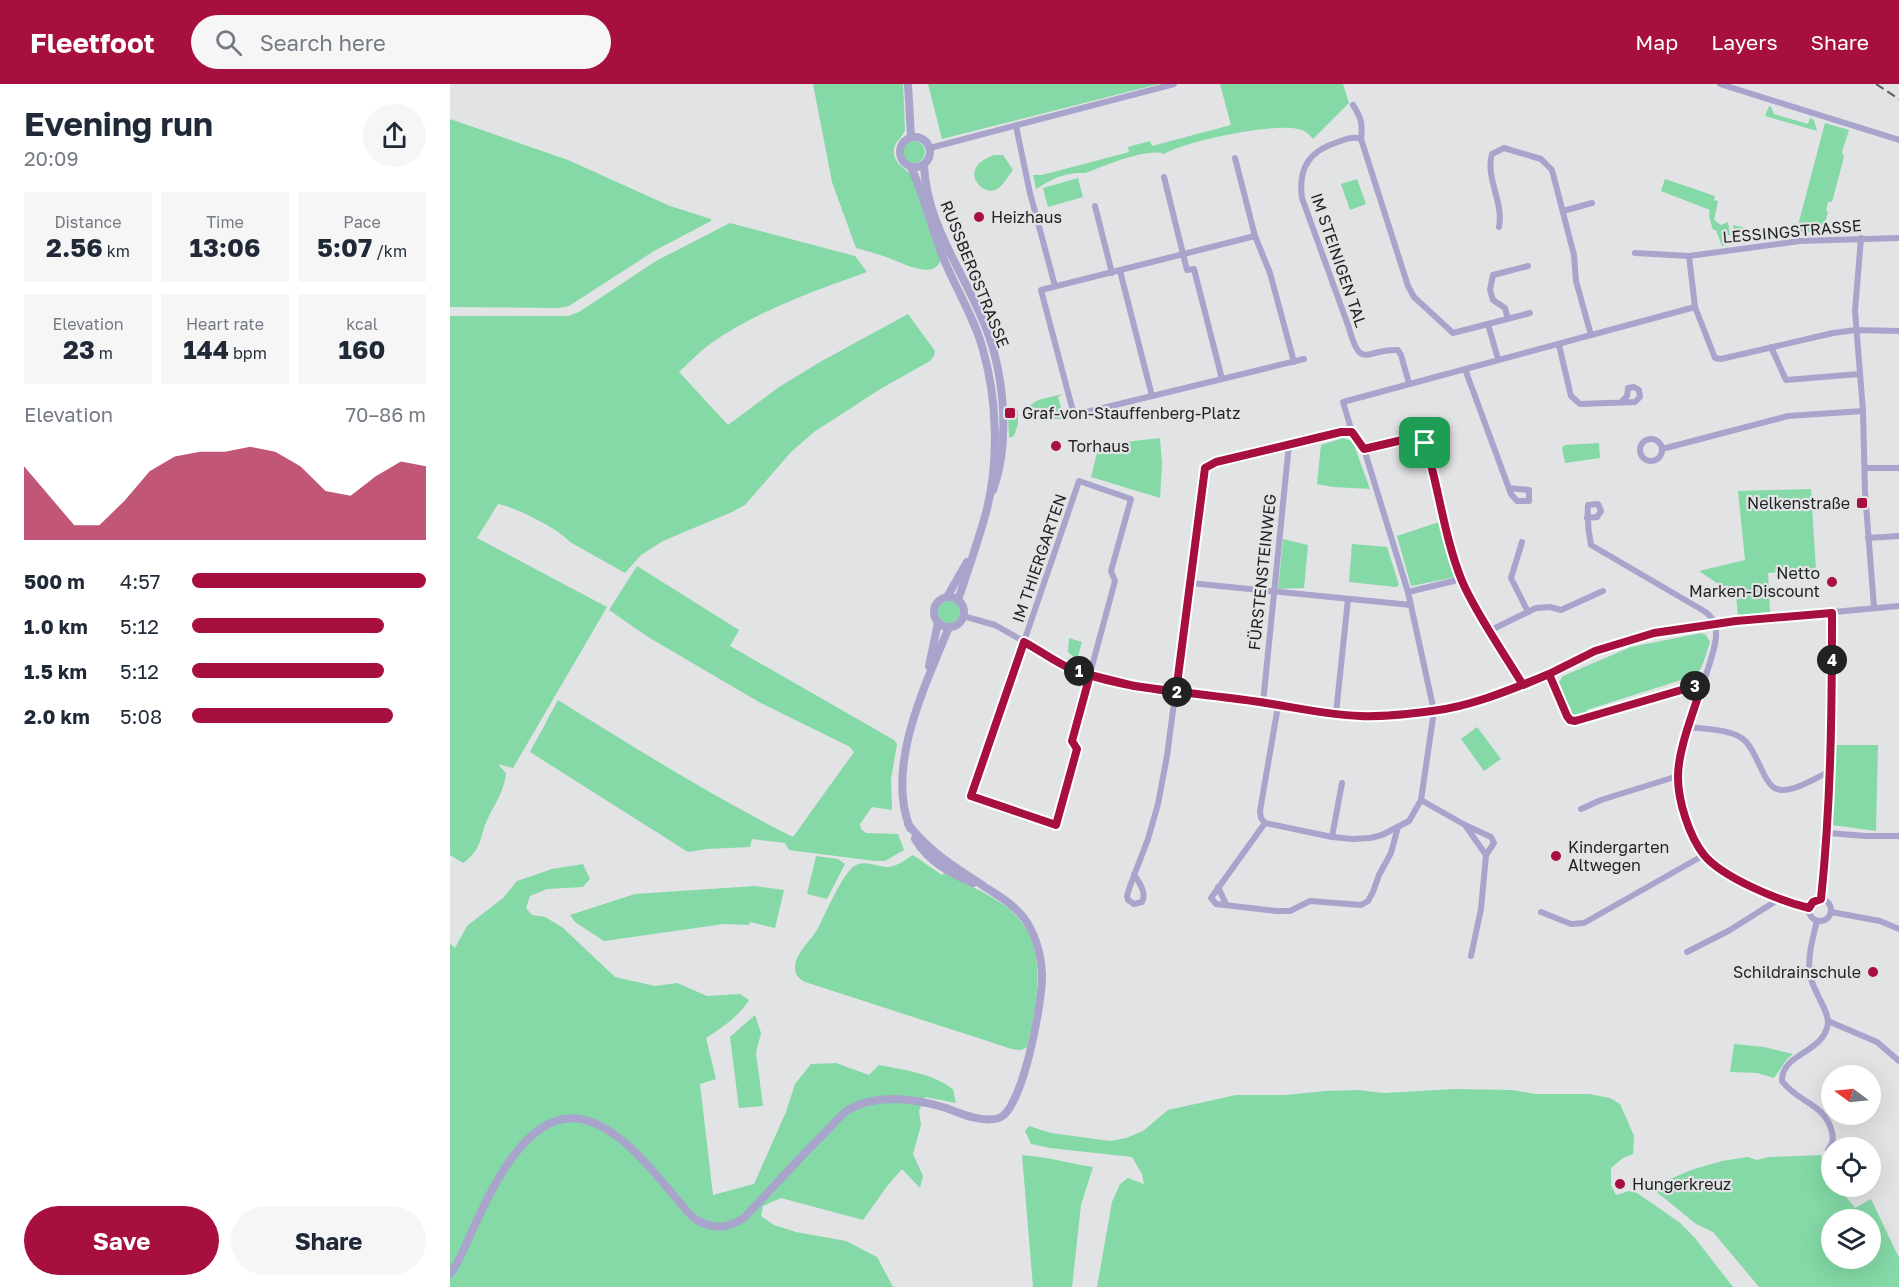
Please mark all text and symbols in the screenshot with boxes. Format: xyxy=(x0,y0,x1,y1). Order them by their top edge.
search box xyxy=(191,15,611,69)
text: Fleetfoot xyxy=(30,26,155,59)
icon: search xyxy=(212,26,245,59)
text: Search here xyxy=(260,29,386,56)
text: Map xyxy=(1635,29,1678,55)
text: Layers xyxy=(1711,29,1778,55)
text: Share xyxy=(1811,29,1869,55)
text: Evening run xyxy=(24,104,213,143)
button: share xyxy=(363,104,426,167)
text: 20:09 xyxy=(24,146,79,170)
street label: IM STEINIGEN TAL xyxy=(1307,190,1371,330)
street label: RUSSBERGSTRASSE xyxy=(936,197,1014,351)
place label: Heizhaus xyxy=(991,207,1062,227)
marker: Heizhaus xyxy=(972,210,986,224)
text: Distance xyxy=(54,212,122,232)
text: Time xyxy=(206,212,244,232)
text: Pace xyxy=(343,212,381,232)
street label: LESSINGSTRASSE xyxy=(1722,215,1862,247)
text: 2.56 xyxy=(46,232,103,263)
text: 13:06 xyxy=(190,232,260,263)
text: 5:07 xyxy=(317,232,372,263)
text: km xyxy=(103,241,130,261)
text: /km xyxy=(372,241,407,261)
text: Elevation xyxy=(52,314,124,334)
text: Heart rate xyxy=(186,314,264,334)
text: kcal xyxy=(346,314,378,334)
text: 23 xyxy=(63,334,95,365)
text: 144 xyxy=(183,334,229,365)
text: 160 xyxy=(339,334,385,365)
text: m xyxy=(95,343,113,363)
text: bpm xyxy=(229,343,267,363)
text: Elevation xyxy=(24,402,113,426)
text: 70–86 m xyxy=(345,402,426,426)
place label: Graf-von-Stauffenberg-Platz xyxy=(1022,403,1240,423)
marker: Graf-von-Stauffenberg-Platz xyxy=(1003,406,1017,420)
pin xyxy=(1399,417,1450,468)
icon: arrive xyxy=(1408,426,1441,459)
place label: Torhaus xyxy=(1068,436,1129,456)
marker: Torhaus xyxy=(1049,439,1063,453)
street label: IM THIERGARTEN xyxy=(1008,491,1070,625)
street label: FÜRSTENSTEINWEG xyxy=(1244,493,1280,651)
place label: Nelkenstraße xyxy=(1747,493,1850,513)
marker: Nelkenstraße xyxy=(1855,496,1869,510)
place label: Netto Marken-Discount xyxy=(1689,563,1820,601)
text: 500 m xyxy=(24,569,85,593)
text: 4:57 xyxy=(120,569,160,593)
marker: Netto Marken-Discount xyxy=(1825,575,1839,589)
text: 1.0 km xyxy=(24,614,88,638)
text: 5:12 xyxy=(120,614,159,638)
pin: 4 xyxy=(1817,645,1847,675)
text: 4 xyxy=(1827,650,1837,670)
pin: 1 xyxy=(1064,656,1094,686)
text: 1.5 km xyxy=(24,659,87,683)
text: 5:12 xyxy=(120,659,159,683)
text: 1 xyxy=(1075,661,1083,681)
pin: 3 xyxy=(1680,671,1710,701)
text: 3 xyxy=(1690,676,1700,696)
pin: 2 xyxy=(1162,677,1192,707)
text: 2 xyxy=(1172,682,1182,702)
text: 2.0 km xyxy=(24,704,90,728)
text: 5:08 xyxy=(120,704,162,728)
place label: Kindergarten Altwegen xyxy=(1568,837,1669,875)
marker: Kindergarten Altwegen xyxy=(1549,849,1563,863)
place label: Schildrainschule xyxy=(1733,962,1861,982)
marker: Schildrainschule xyxy=(1866,965,1880,979)
north arrow xyxy=(1821,1065,1881,1125)
map controls xyxy=(1821,1065,1881,1269)
button: locate xyxy=(1821,1137,1881,1197)
place label: Hungerkreuz xyxy=(1632,1174,1731,1194)
marker: Hungerkreuz xyxy=(1613,1177,1627,1191)
button: Save xyxy=(24,1206,219,1275)
button: Share xyxy=(231,1206,426,1275)
button: layers xyxy=(1821,1209,1881,1269)

